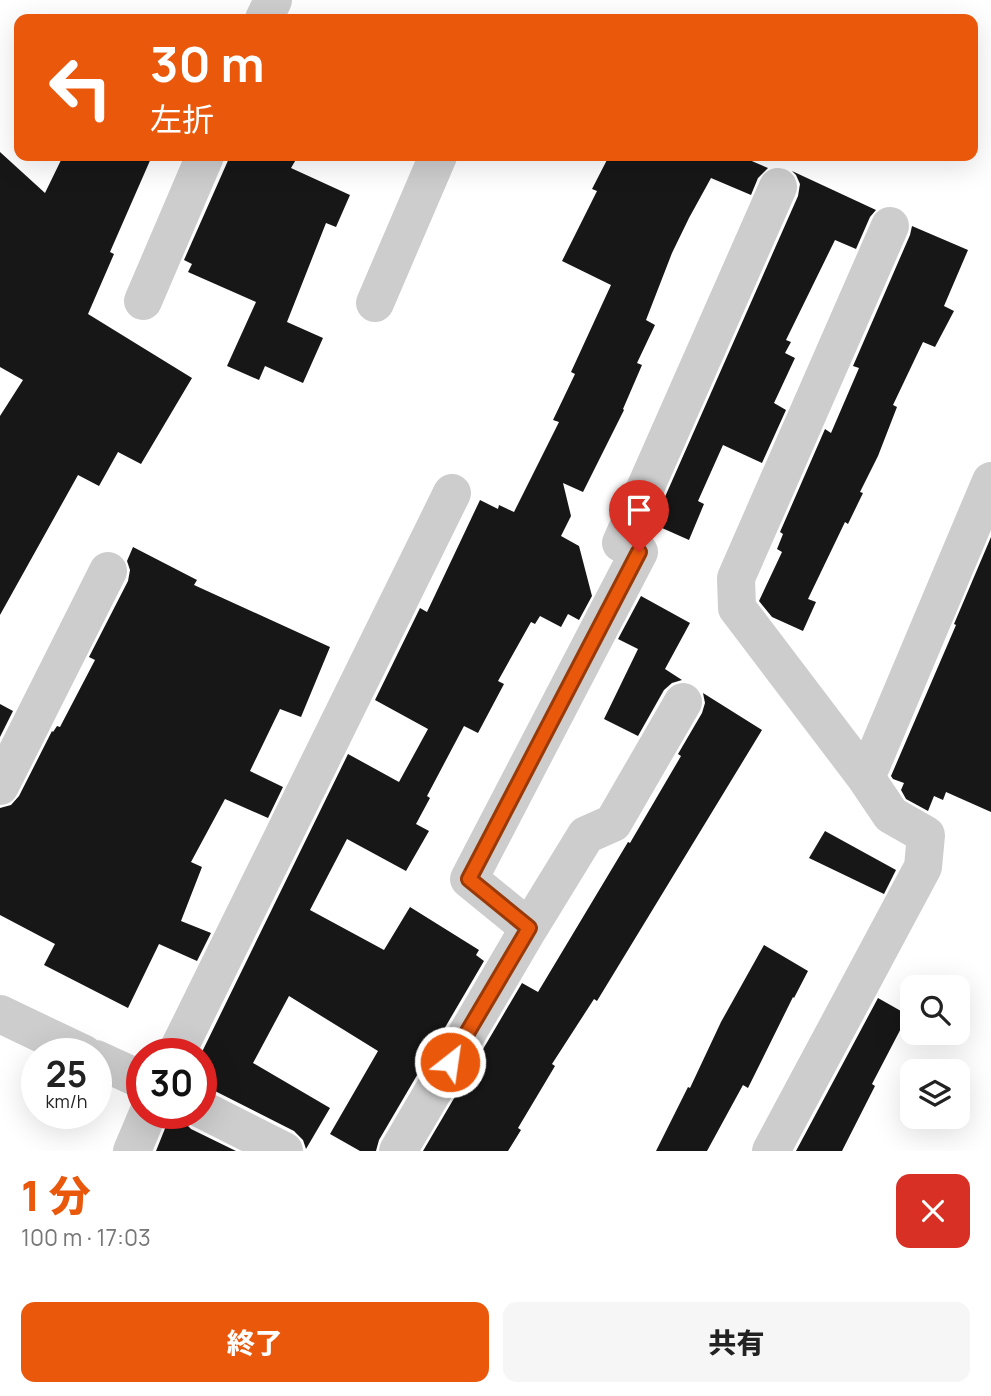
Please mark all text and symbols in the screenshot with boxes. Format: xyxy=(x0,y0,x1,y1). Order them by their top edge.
text: 30 m xyxy=(150,30,265,97)
icon: left xyxy=(35,42,126,133)
text: 左折 xyxy=(150,97,214,141)
pin xyxy=(609,480,669,552)
icon: arrive xyxy=(620,491,658,529)
map controls xyxy=(900,975,970,1129)
button: search xyxy=(900,975,970,1045)
position arrow xyxy=(413,1025,487,1099)
speed limit sign: 30 xyxy=(126,1038,217,1129)
text: 25 xyxy=(46,1050,87,1098)
button: layers xyxy=(900,1059,970,1129)
text: km/h xyxy=(46,1089,87,1113)
text: 1 分 xyxy=(21,1166,90,1224)
button: close xyxy=(896,1174,970,1248)
text: 100 m · 17:03 xyxy=(21,1221,151,1253)
button: 終了 xyxy=(21,1302,489,1382)
button: 共有 xyxy=(503,1302,970,1382)

